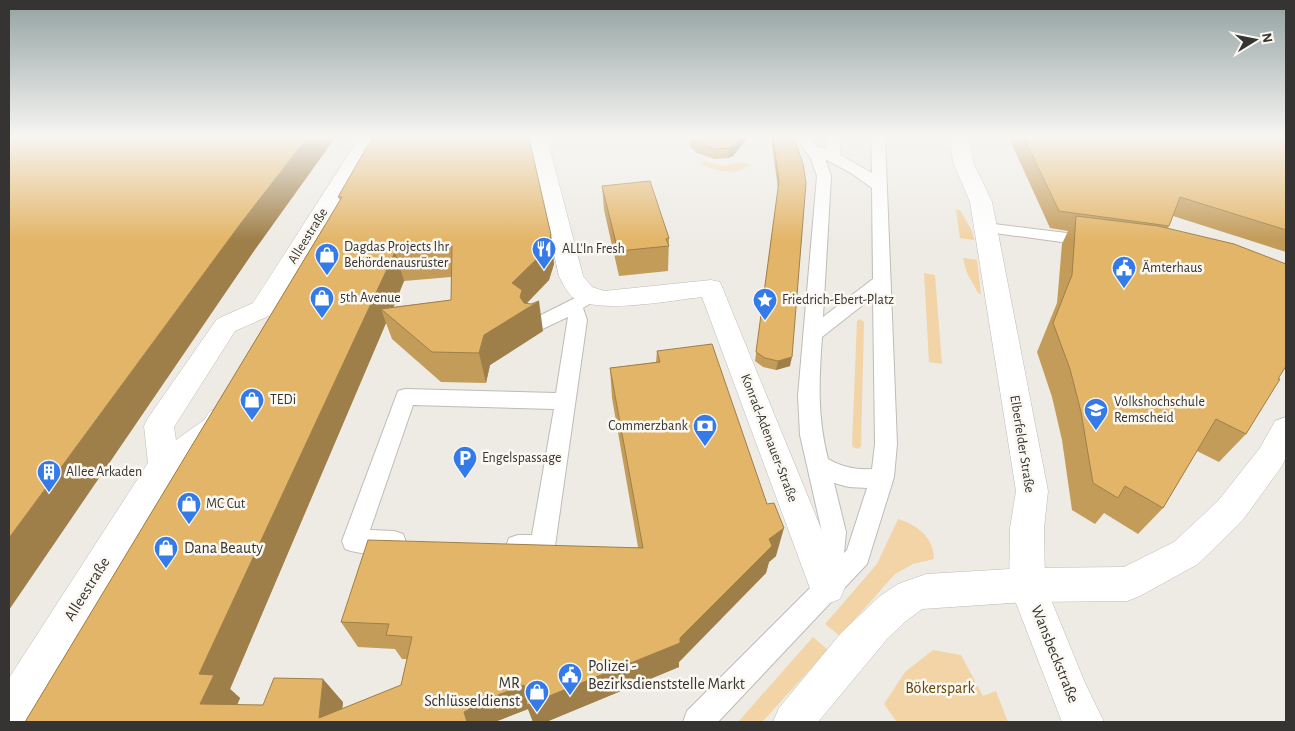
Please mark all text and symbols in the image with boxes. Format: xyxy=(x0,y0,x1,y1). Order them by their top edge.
north arrow xyxy=(1230,15,1280,65)
text: N xyxy=(1259,32,1275,44)
street label: Alleestraße xyxy=(285,206,331,266)
restaurant icon: ALL'In Fresh xyxy=(531,236,557,270)
place label: Dagdas Projects Ihr Behördenausrüster xyxy=(344,240,449,270)
shop icon: Dagdas Projects Ihr Behördenausrüster xyxy=(314,242,340,276)
place label: ALL'In Fresh xyxy=(562,242,625,256)
public building icon: Ämterhaus xyxy=(1111,255,1137,289)
place label: Ämterhaus xyxy=(1142,259,1202,275)
shop icon: 5th Avenue xyxy=(309,285,335,319)
place icon: Friedrich-Ebert-Platz xyxy=(752,287,778,321)
place label: 5th Avenue xyxy=(340,291,401,305)
place label: Friedrich-Ebert-Platz xyxy=(782,293,894,307)
street label: Konrad-Adenauer-Straße xyxy=(738,372,800,504)
shop icon: TEDi xyxy=(239,387,265,421)
place label: TEDi xyxy=(270,393,296,407)
street label: Elberfelder Straße xyxy=(1007,394,1037,494)
place label: Volkshochschule Remscheid xyxy=(1114,395,1205,425)
school or university icon: Volkshochschule Remscheid xyxy=(1083,397,1109,431)
bank icon: Commerzbank xyxy=(692,413,718,447)
place label: Commerzbank xyxy=(608,419,689,433)
parking icon: Engelspassage xyxy=(452,445,478,479)
place label: Engelspassage xyxy=(482,451,561,465)
building icon: Allee Arkaden xyxy=(36,459,62,493)
place label: Allee Arkaden xyxy=(66,465,142,479)
shop icon: MC Cut xyxy=(176,491,202,525)
place label: MC Cut xyxy=(206,497,246,511)
shop icon: Dana Beauty xyxy=(153,535,179,569)
place label: Dana Beauty xyxy=(184,540,263,557)
street label: Alleestraße xyxy=(61,554,113,624)
street label: Wansbeckstraße xyxy=(1028,603,1082,705)
place label: Polizei - Bezirksdienststelle Markt xyxy=(588,658,745,692)
public building icon: Polizei - Bezirksdienststelle Markt xyxy=(557,662,583,696)
place label: MR Schlüsseldienst xyxy=(424,675,520,709)
shop icon: MR Schlüsseldienst xyxy=(524,679,550,713)
park label: Bökerspark xyxy=(905,680,976,696)

